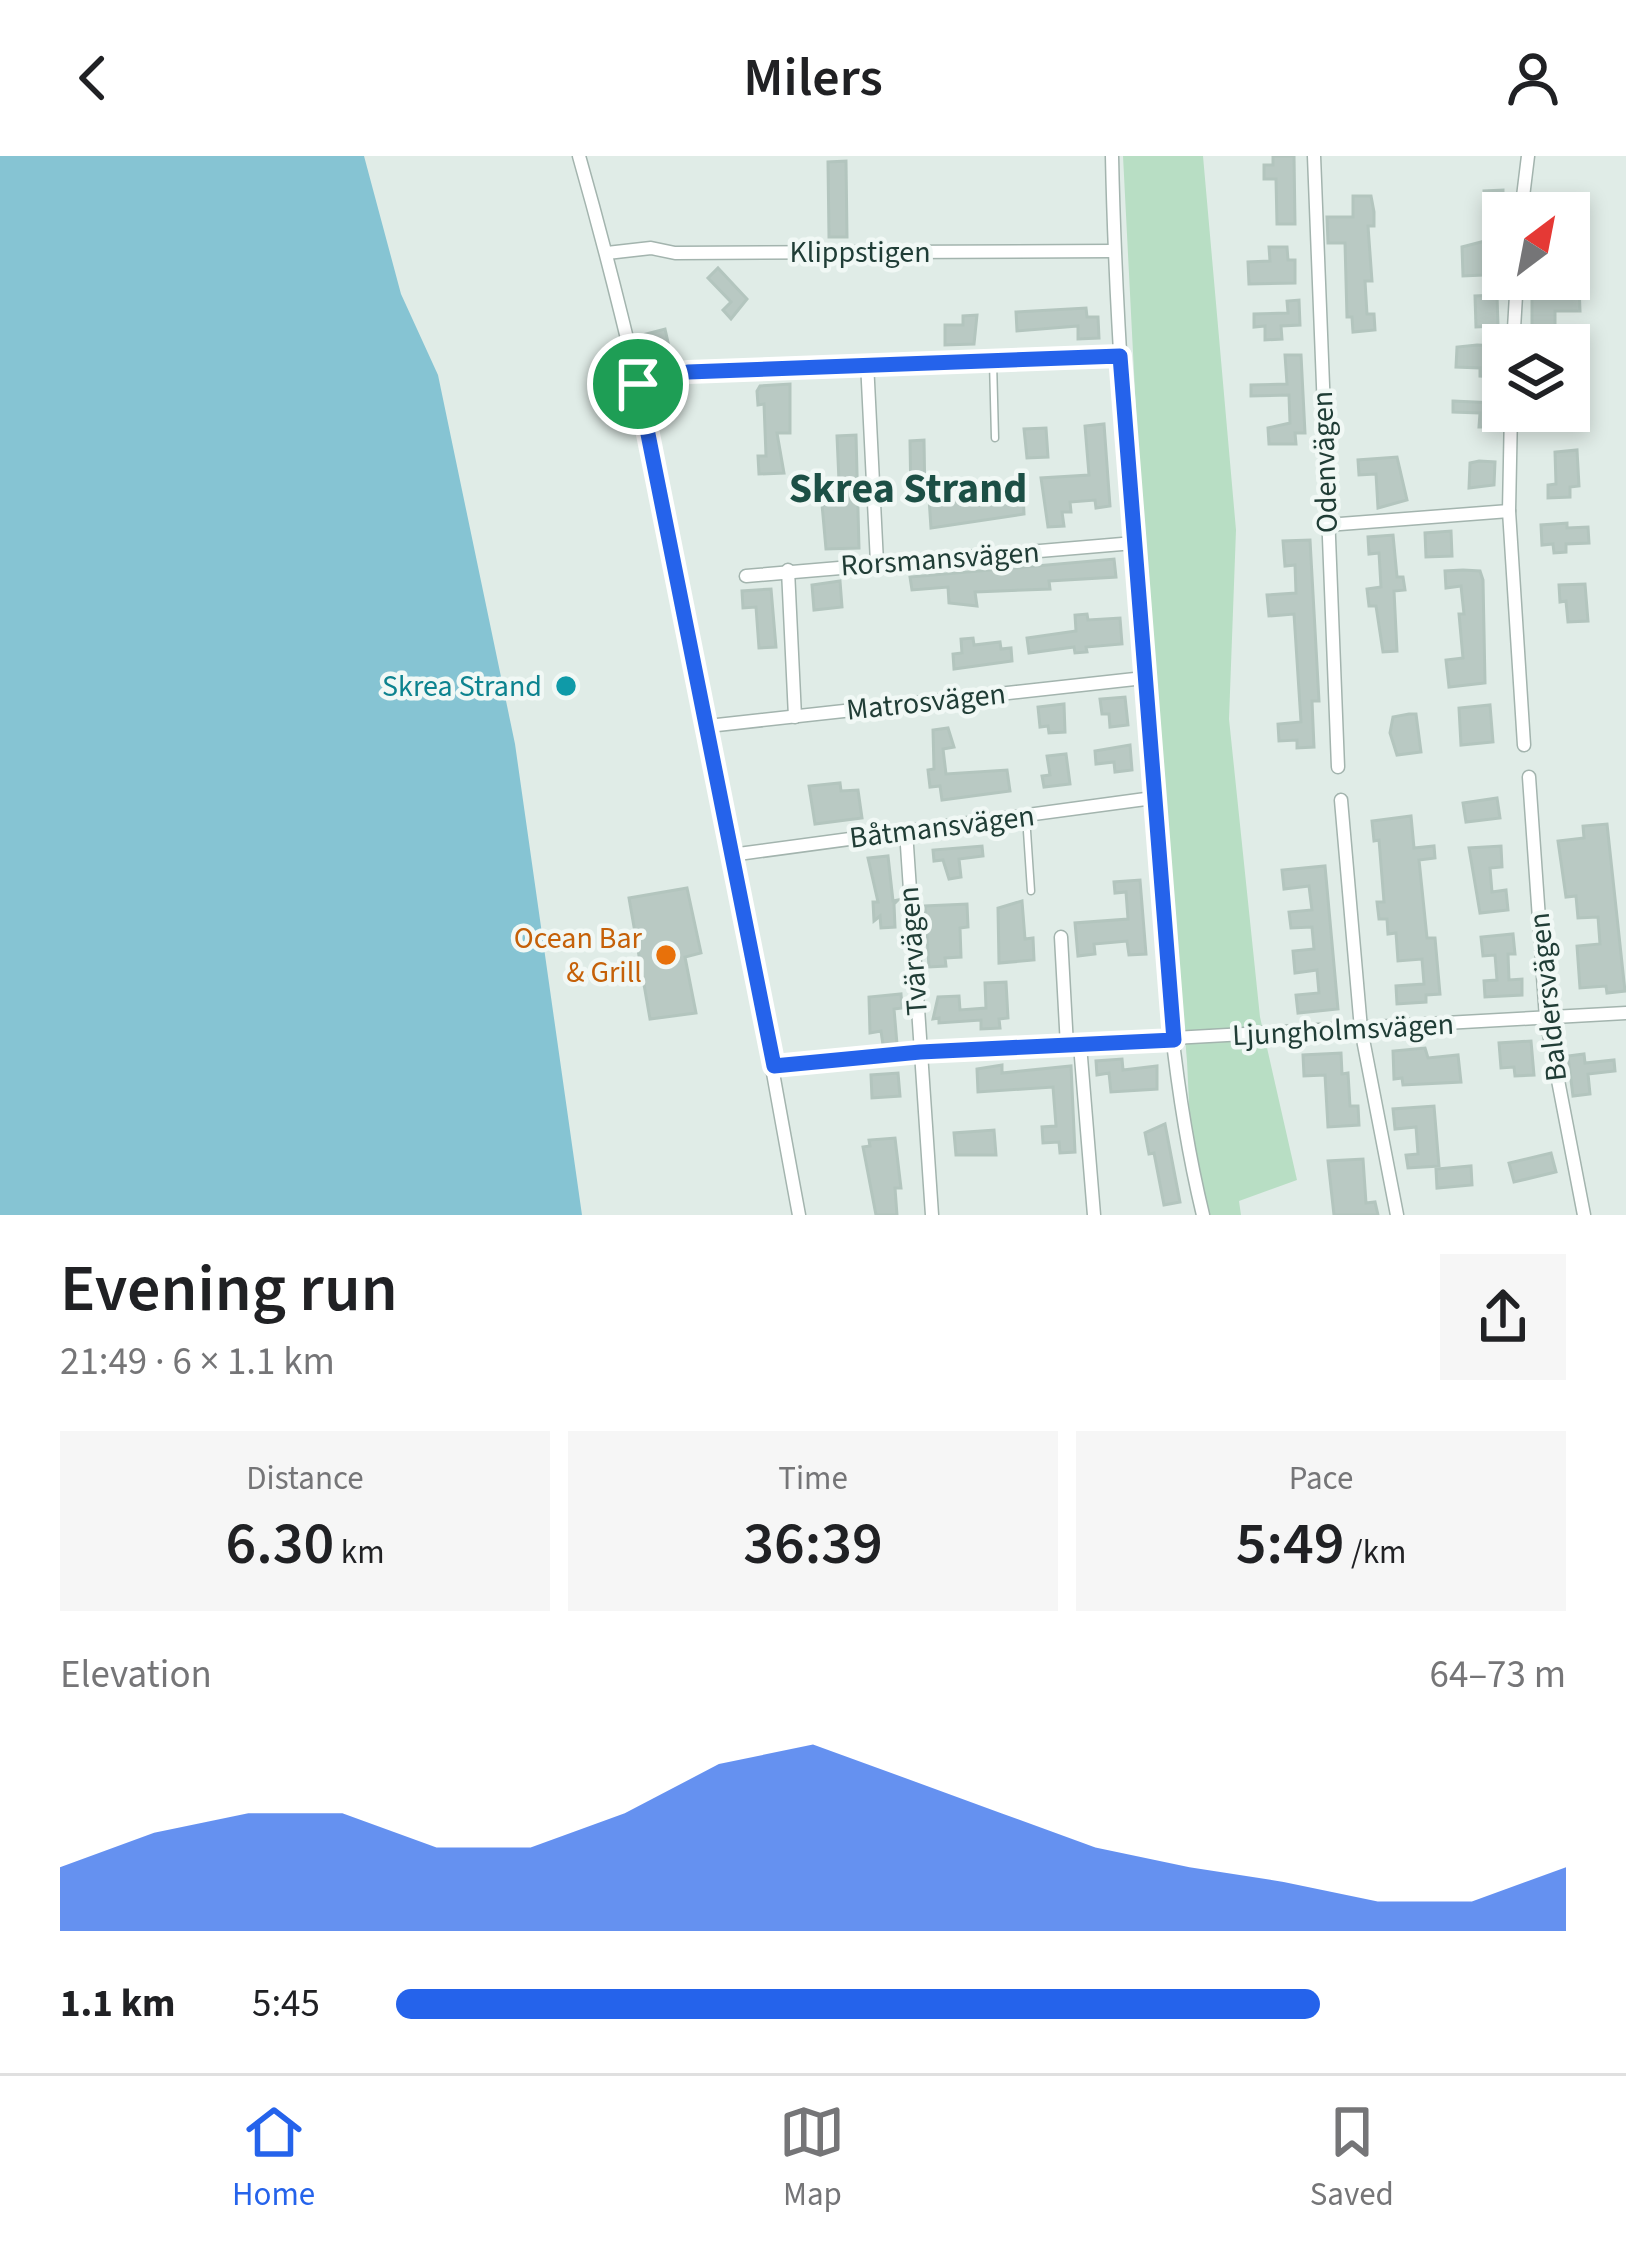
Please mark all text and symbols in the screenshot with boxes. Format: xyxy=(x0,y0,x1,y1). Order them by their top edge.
text: Milers xyxy=(743,40,883,117)
icon: back xyxy=(60,45,126,111)
icon: person xyxy=(1500,45,1566,111)
north arrow xyxy=(1482,192,1590,300)
map controls xyxy=(1482,192,1590,432)
street label: Klippstigen xyxy=(789,231,931,274)
button: layers xyxy=(1482,324,1590,432)
pin xyxy=(587,333,689,435)
icon: arrive xyxy=(605,351,671,417)
street label: Odenvägen xyxy=(1301,390,1349,534)
district label: Skrea Strand xyxy=(789,459,1027,519)
street label: Rorsmansvägen xyxy=(839,531,1041,587)
place label: Skrea Strand xyxy=(382,665,542,708)
street label: Matrosvägen xyxy=(844,672,1008,732)
marker: Skrea Strand xyxy=(553,673,579,699)
street label: Båtmansvägen xyxy=(847,794,1037,860)
street label: Tvärvägen xyxy=(887,885,939,1017)
street label: Baldersvägen xyxy=(1518,911,1578,1083)
place label: Ocean Bar & Grill xyxy=(514,917,643,994)
marker: Ocean Bar & Grill xyxy=(653,942,679,968)
street label: Ljungholmsvägen xyxy=(1231,1003,1455,1057)
text: Evening run xyxy=(60,1242,398,1336)
button: share xyxy=(1440,1254,1566,1380)
text: 21:49 · 6 × 1.1 km xyxy=(60,1334,335,1390)
text: Distance xyxy=(246,1455,364,1502)
text: Time xyxy=(778,1455,848,1502)
text: Pace xyxy=(1289,1455,1353,1502)
text: 6.30 xyxy=(225,1502,334,1587)
text: 36:39 xyxy=(743,1502,883,1587)
text: 5:49 xyxy=(1236,1502,1345,1587)
text: km xyxy=(334,1529,385,1576)
text: /km xyxy=(1345,1529,1406,1576)
text: Elevation xyxy=(60,1647,212,1703)
text: 64–73 m xyxy=(1430,1647,1566,1703)
text: 1.1 km xyxy=(60,1976,175,2032)
text: 5:45 xyxy=(252,1976,320,2032)
tab: Home xyxy=(232,2099,315,2218)
tab: Map xyxy=(779,2099,845,2218)
tab: Saved xyxy=(1310,2099,1394,2218)

